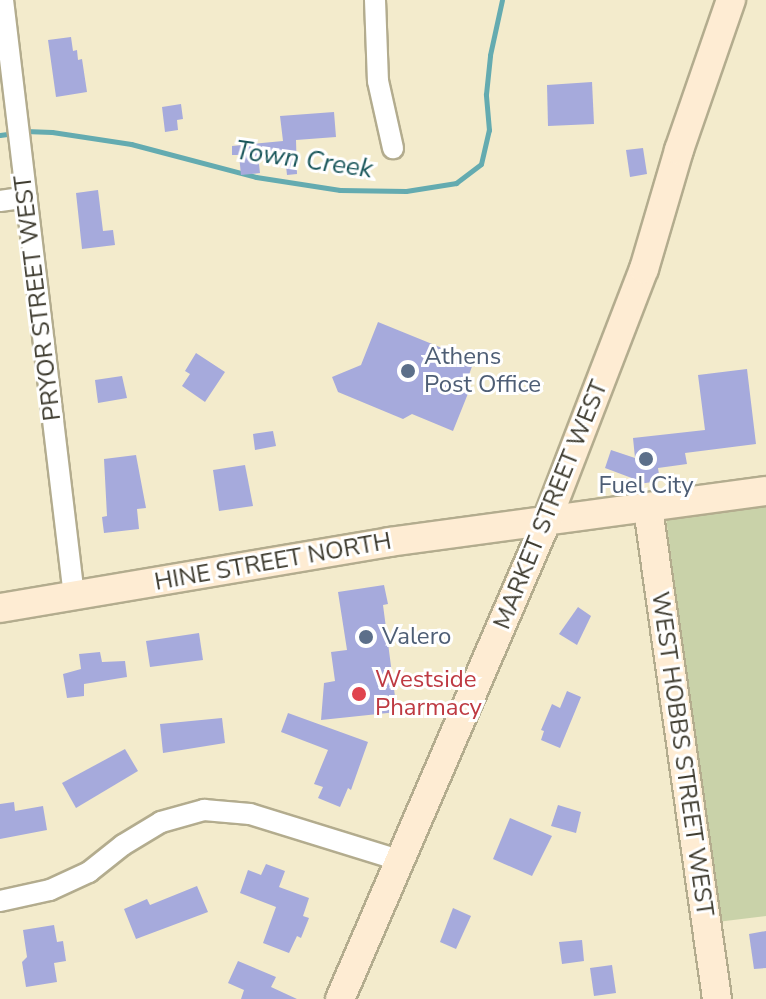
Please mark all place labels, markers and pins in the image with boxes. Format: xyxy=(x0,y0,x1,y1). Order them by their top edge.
place label: Athens Post Office xyxy=(424,343,541,399)
marker: Athens Post Office xyxy=(399,362,417,380)
marker: Fuel City xyxy=(637,450,655,468)
place label: Fuel City xyxy=(599,472,693,500)
place label: Valero xyxy=(382,623,451,651)
marker: Valero xyxy=(357,628,375,646)
place label: Westside Pharmacy xyxy=(375,666,482,722)
marker: Westside Pharmacy xyxy=(350,685,368,703)

